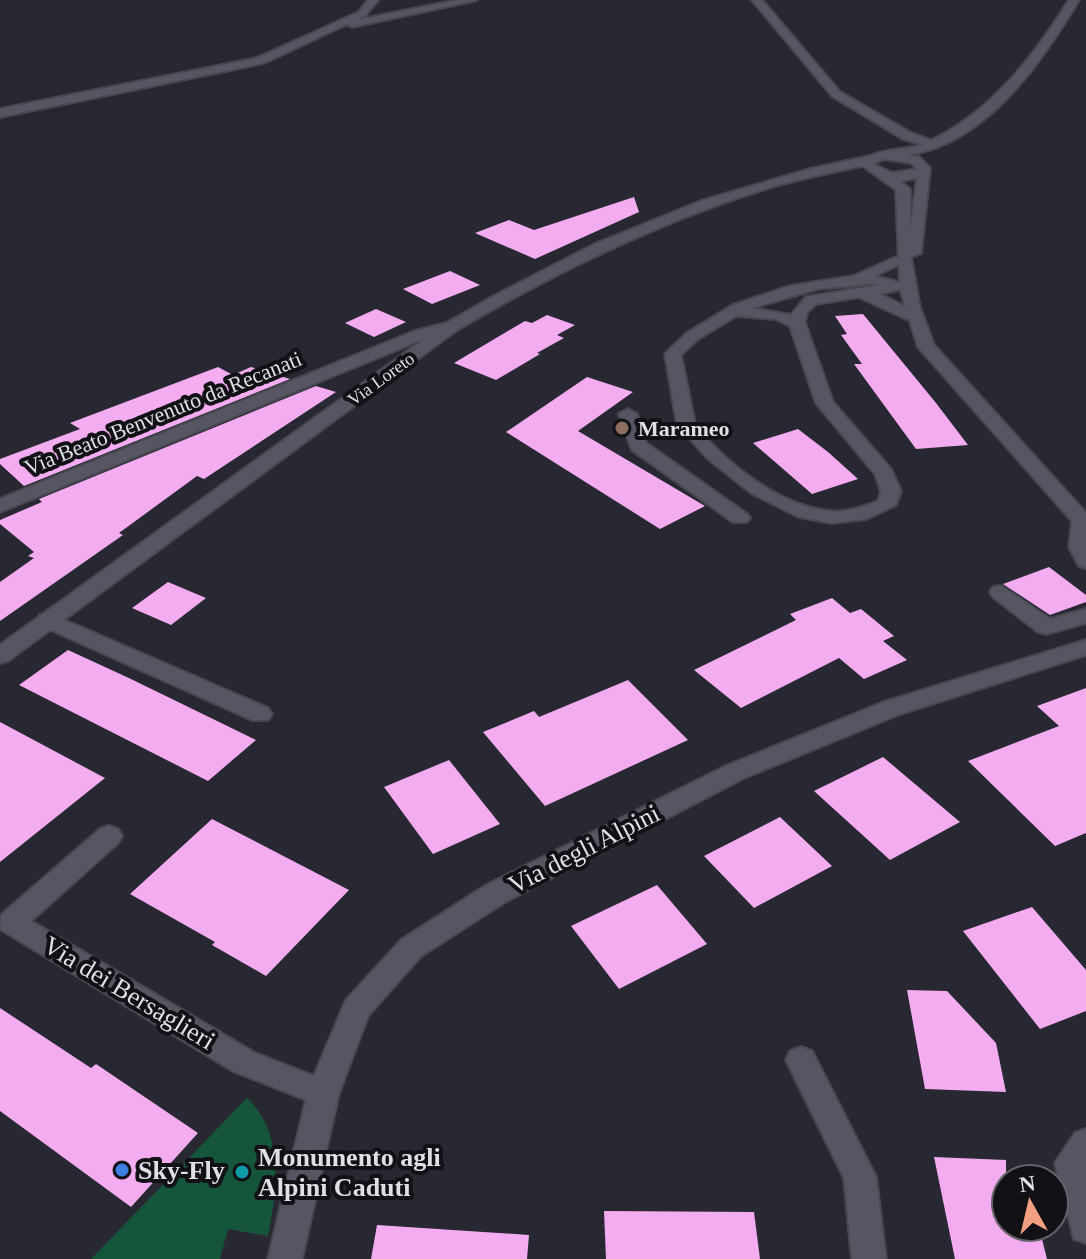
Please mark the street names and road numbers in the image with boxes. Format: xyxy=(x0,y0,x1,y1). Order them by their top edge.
street label: Via Beato Benvenuto da Recanati xyxy=(21,346,305,480)
street label: Via Loreto xyxy=(344,348,418,410)
street label: Via degli Alpini xyxy=(503,798,665,900)
street label: Via dei Bersaglieri xyxy=(38,930,220,1056)

